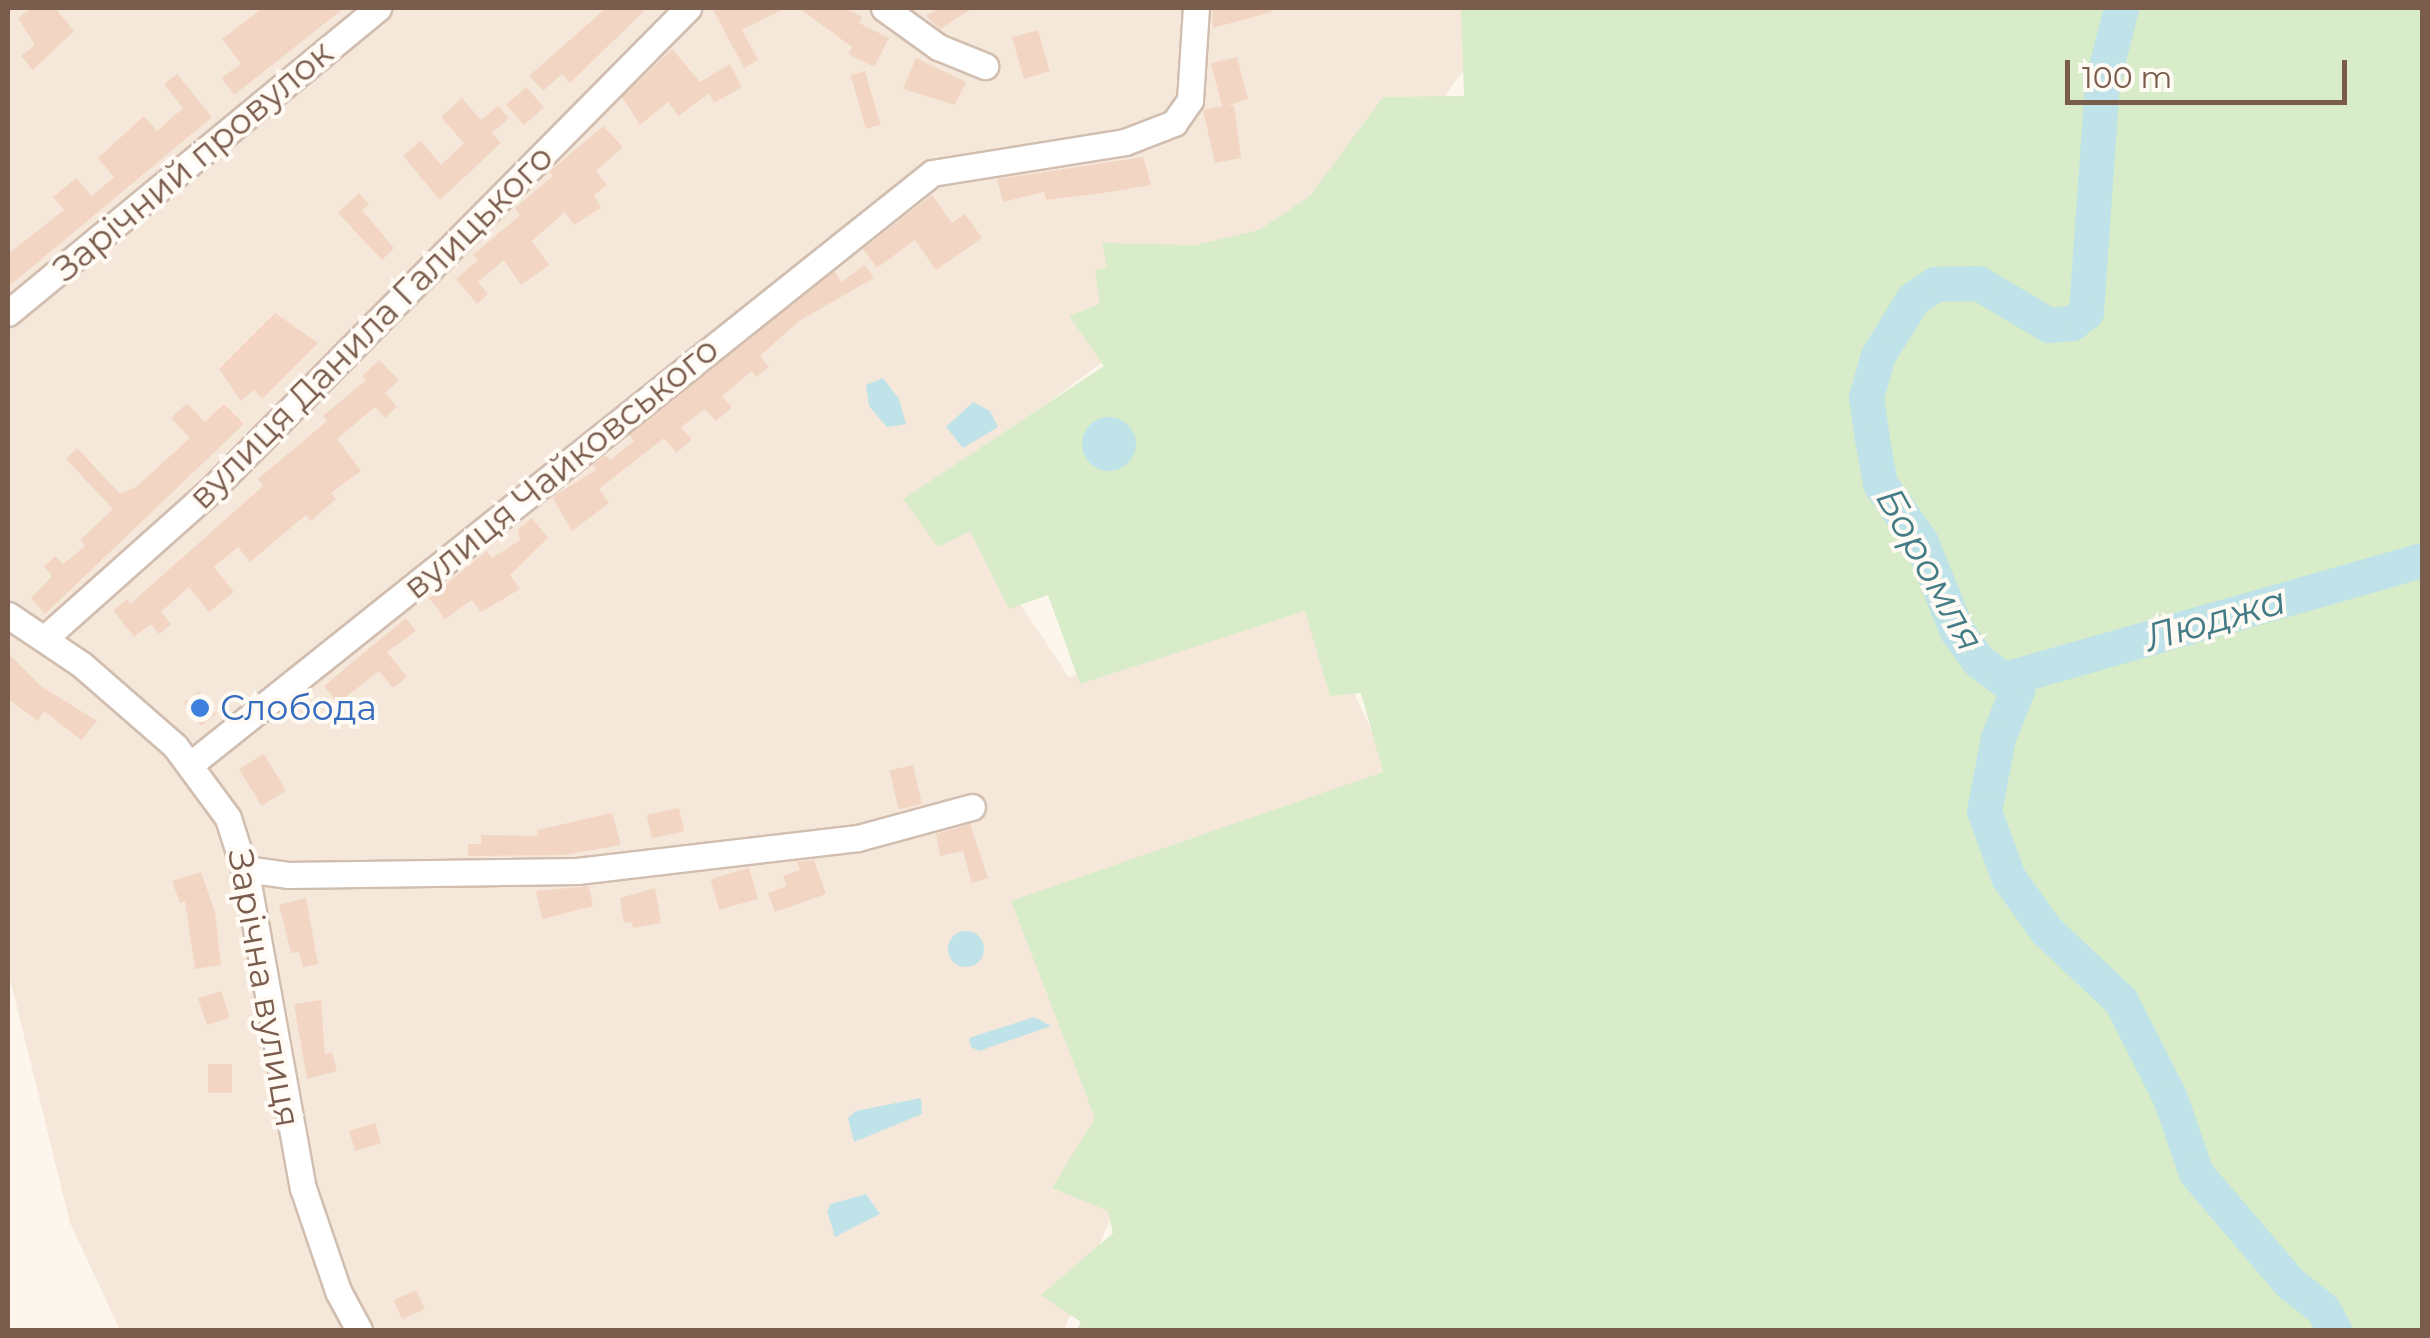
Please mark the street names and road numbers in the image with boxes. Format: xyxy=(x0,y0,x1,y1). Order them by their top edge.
street label: Зарічний провулок xyxy=(45,32,341,290)
street label: вулиця Данила Галицького xyxy=(180,136,562,518)
street label: вулиця Чайковського xyxy=(395,328,727,608)
street label: Зарічна вулиця xyxy=(219,846,309,1130)

